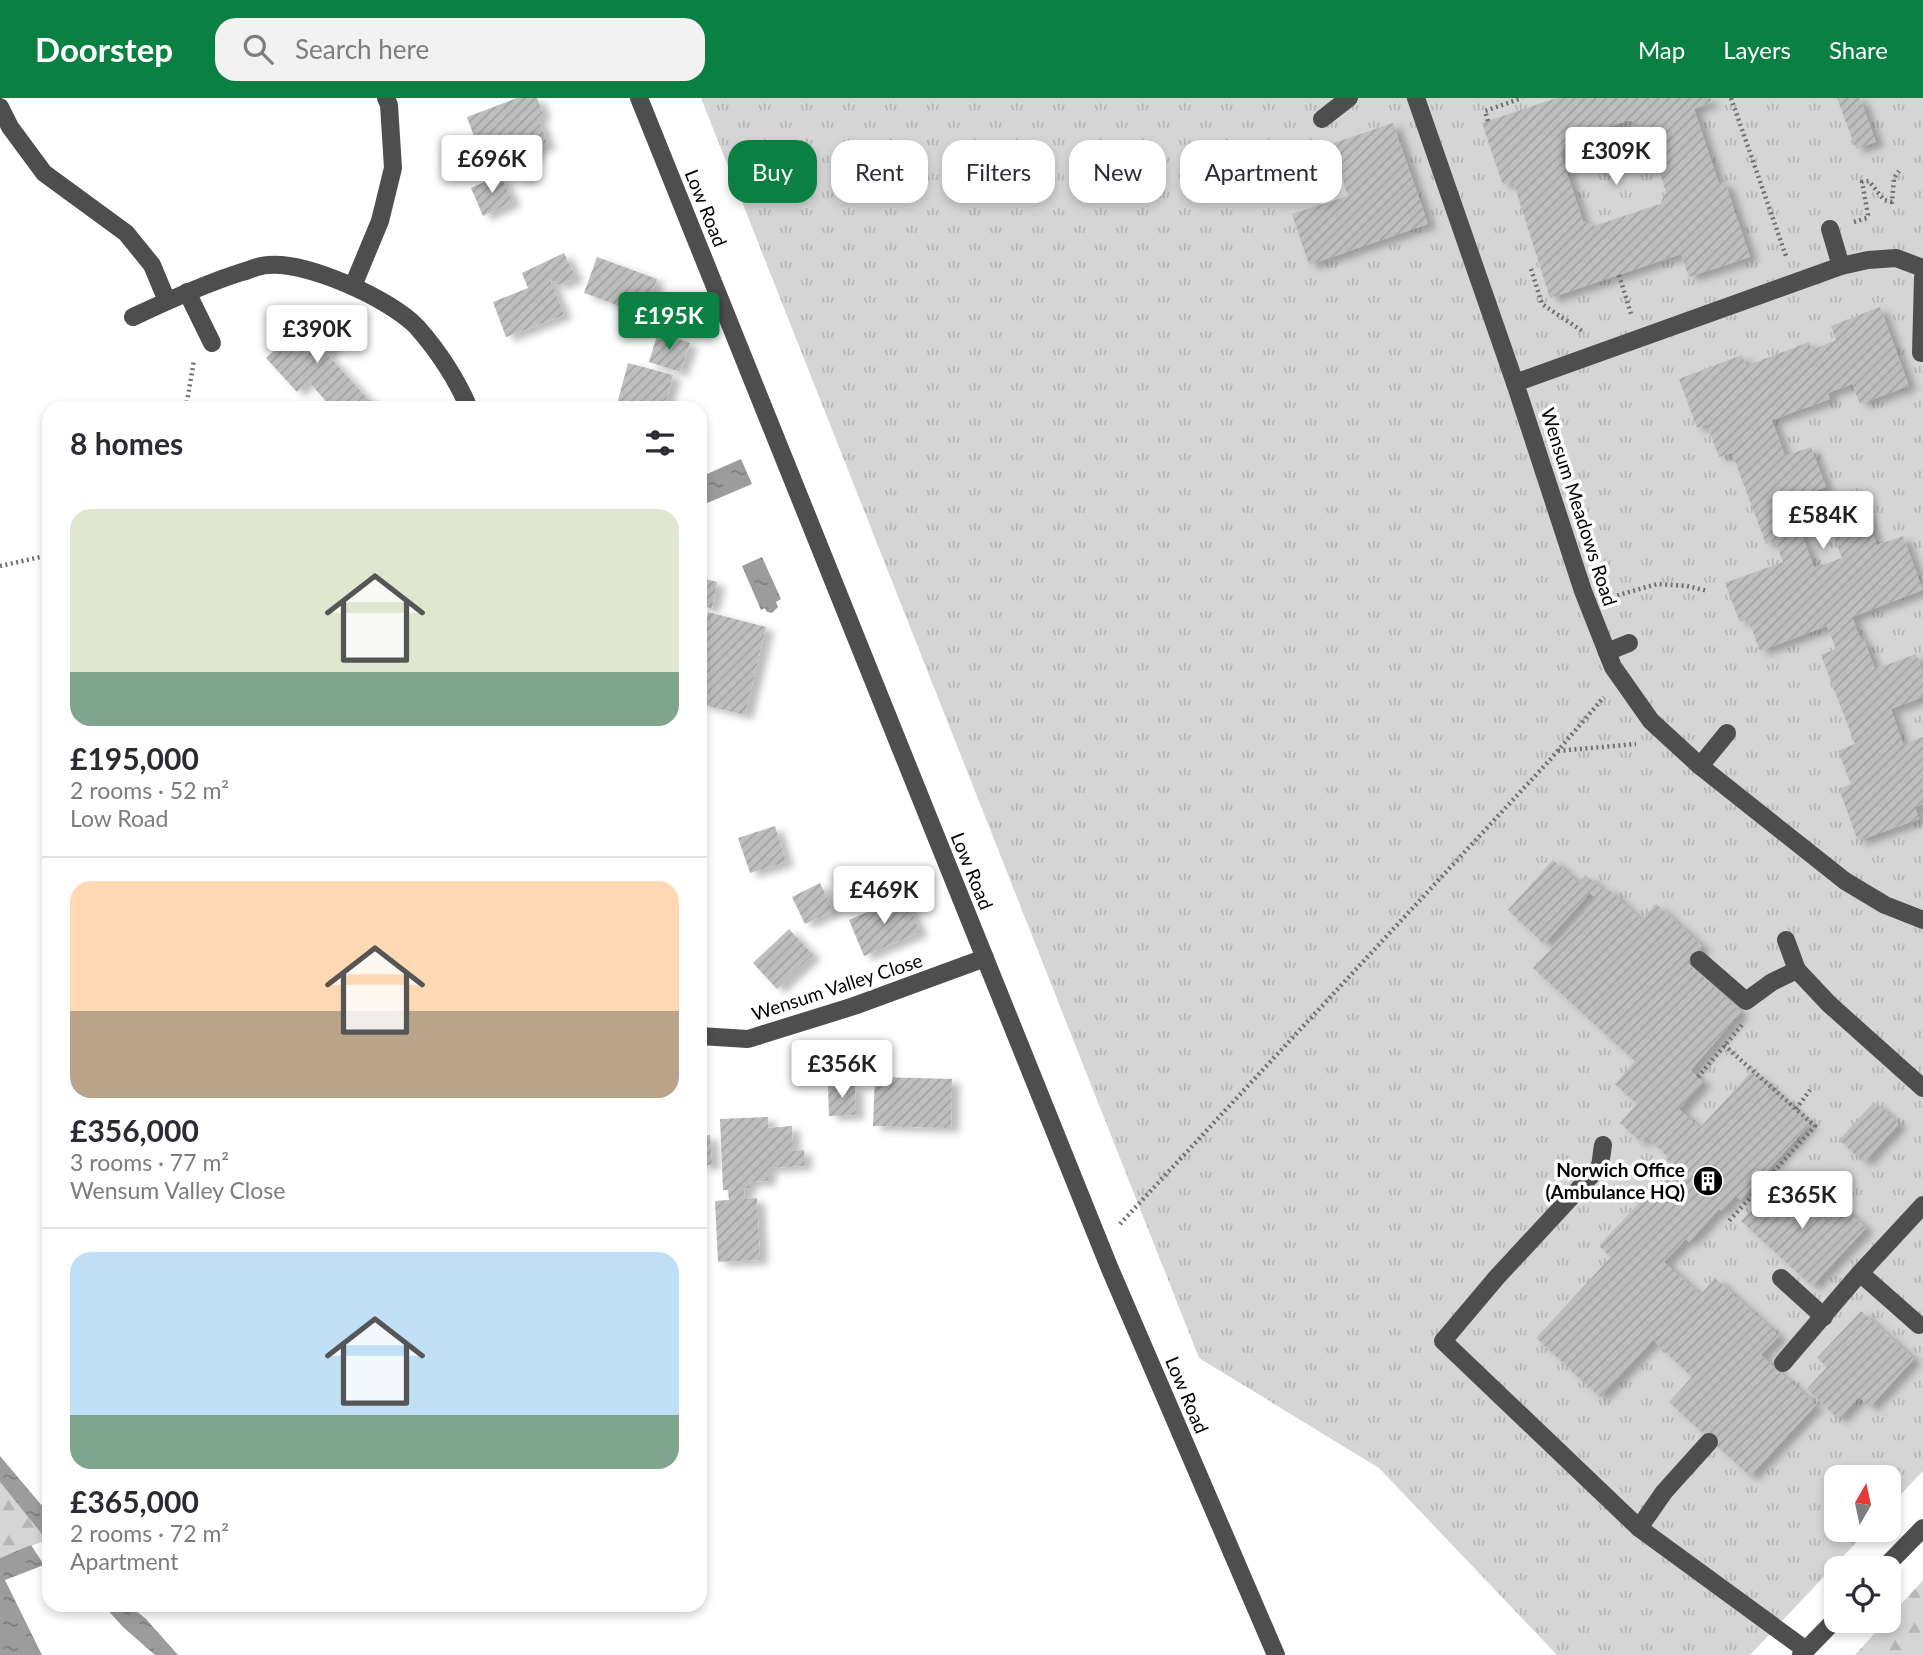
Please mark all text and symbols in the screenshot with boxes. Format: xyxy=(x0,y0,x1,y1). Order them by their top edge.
search box xyxy=(215,18,705,81)
text: Doorstep xyxy=(35,29,173,69)
icon: search xyxy=(239,30,277,68)
text: Search here xyxy=(295,33,429,65)
text: Map xyxy=(1638,35,1685,64)
text: Layers xyxy=(1723,35,1791,64)
text: Share xyxy=(1829,35,1888,64)
pin: £309K xyxy=(1567,127,1665,187)
pin: £696K xyxy=(443,136,541,195)
text: £309K xyxy=(1581,136,1651,164)
chip: Buy xyxy=(728,140,817,203)
chip: Rent xyxy=(831,140,928,203)
chip: Filters xyxy=(942,140,1055,203)
chip: New xyxy=(1069,140,1166,203)
chip: Apartment xyxy=(1180,140,1342,203)
text: £696K xyxy=(457,144,527,172)
street label: Low Road xyxy=(681,166,732,250)
pin: £195K xyxy=(620,292,718,352)
text: £195K xyxy=(634,301,704,329)
pin: £390K xyxy=(268,306,366,365)
text: £390K xyxy=(282,314,352,342)
street label: Wensum Meadows Road xyxy=(1537,405,1622,609)
icon: filters xyxy=(641,424,679,462)
text: 8 homes xyxy=(70,425,183,461)
pin: £584K xyxy=(1774,491,1872,551)
text: £584K xyxy=(1788,500,1858,528)
icon: home xyxy=(312,555,438,681)
text: £195,000 xyxy=(70,740,199,776)
text: 2 rooms · 52 m² xyxy=(70,776,229,804)
text: Low Road xyxy=(70,804,168,832)
street label: Low Road xyxy=(947,829,998,913)
pin: £469K xyxy=(835,866,933,926)
text: £469K xyxy=(849,875,919,903)
icon: home xyxy=(312,927,438,1053)
street label: Wensum Valley Close xyxy=(749,948,925,1025)
pin: £356K xyxy=(793,1040,891,1100)
text: £356K xyxy=(807,1049,877,1077)
text: £356,000 xyxy=(70,1112,199,1148)
text: 3 rooms · 77 m² xyxy=(70,1148,229,1176)
place label: Norwich Office (Ambulance HQ) xyxy=(1545,1158,1685,1203)
building icon: Norwich Office (Ambulance HQ) xyxy=(1691,1164,1725,1198)
pin: £365K xyxy=(1753,1172,1851,1231)
text: Wensum Valley Close xyxy=(70,1176,285,1204)
text: £365K xyxy=(1767,1180,1837,1208)
icon: home xyxy=(312,1298,438,1424)
street label: Low Road xyxy=(1161,1353,1214,1437)
north arrow xyxy=(1824,1465,1900,1542)
map controls xyxy=(1824,1465,1901,1633)
text: £365,000 xyxy=(70,1483,199,1519)
text: 2 rooms · 72 m² xyxy=(70,1519,229,1547)
text: Apartment xyxy=(70,1547,178,1575)
button: locate xyxy=(1824,1556,1901,1633)

